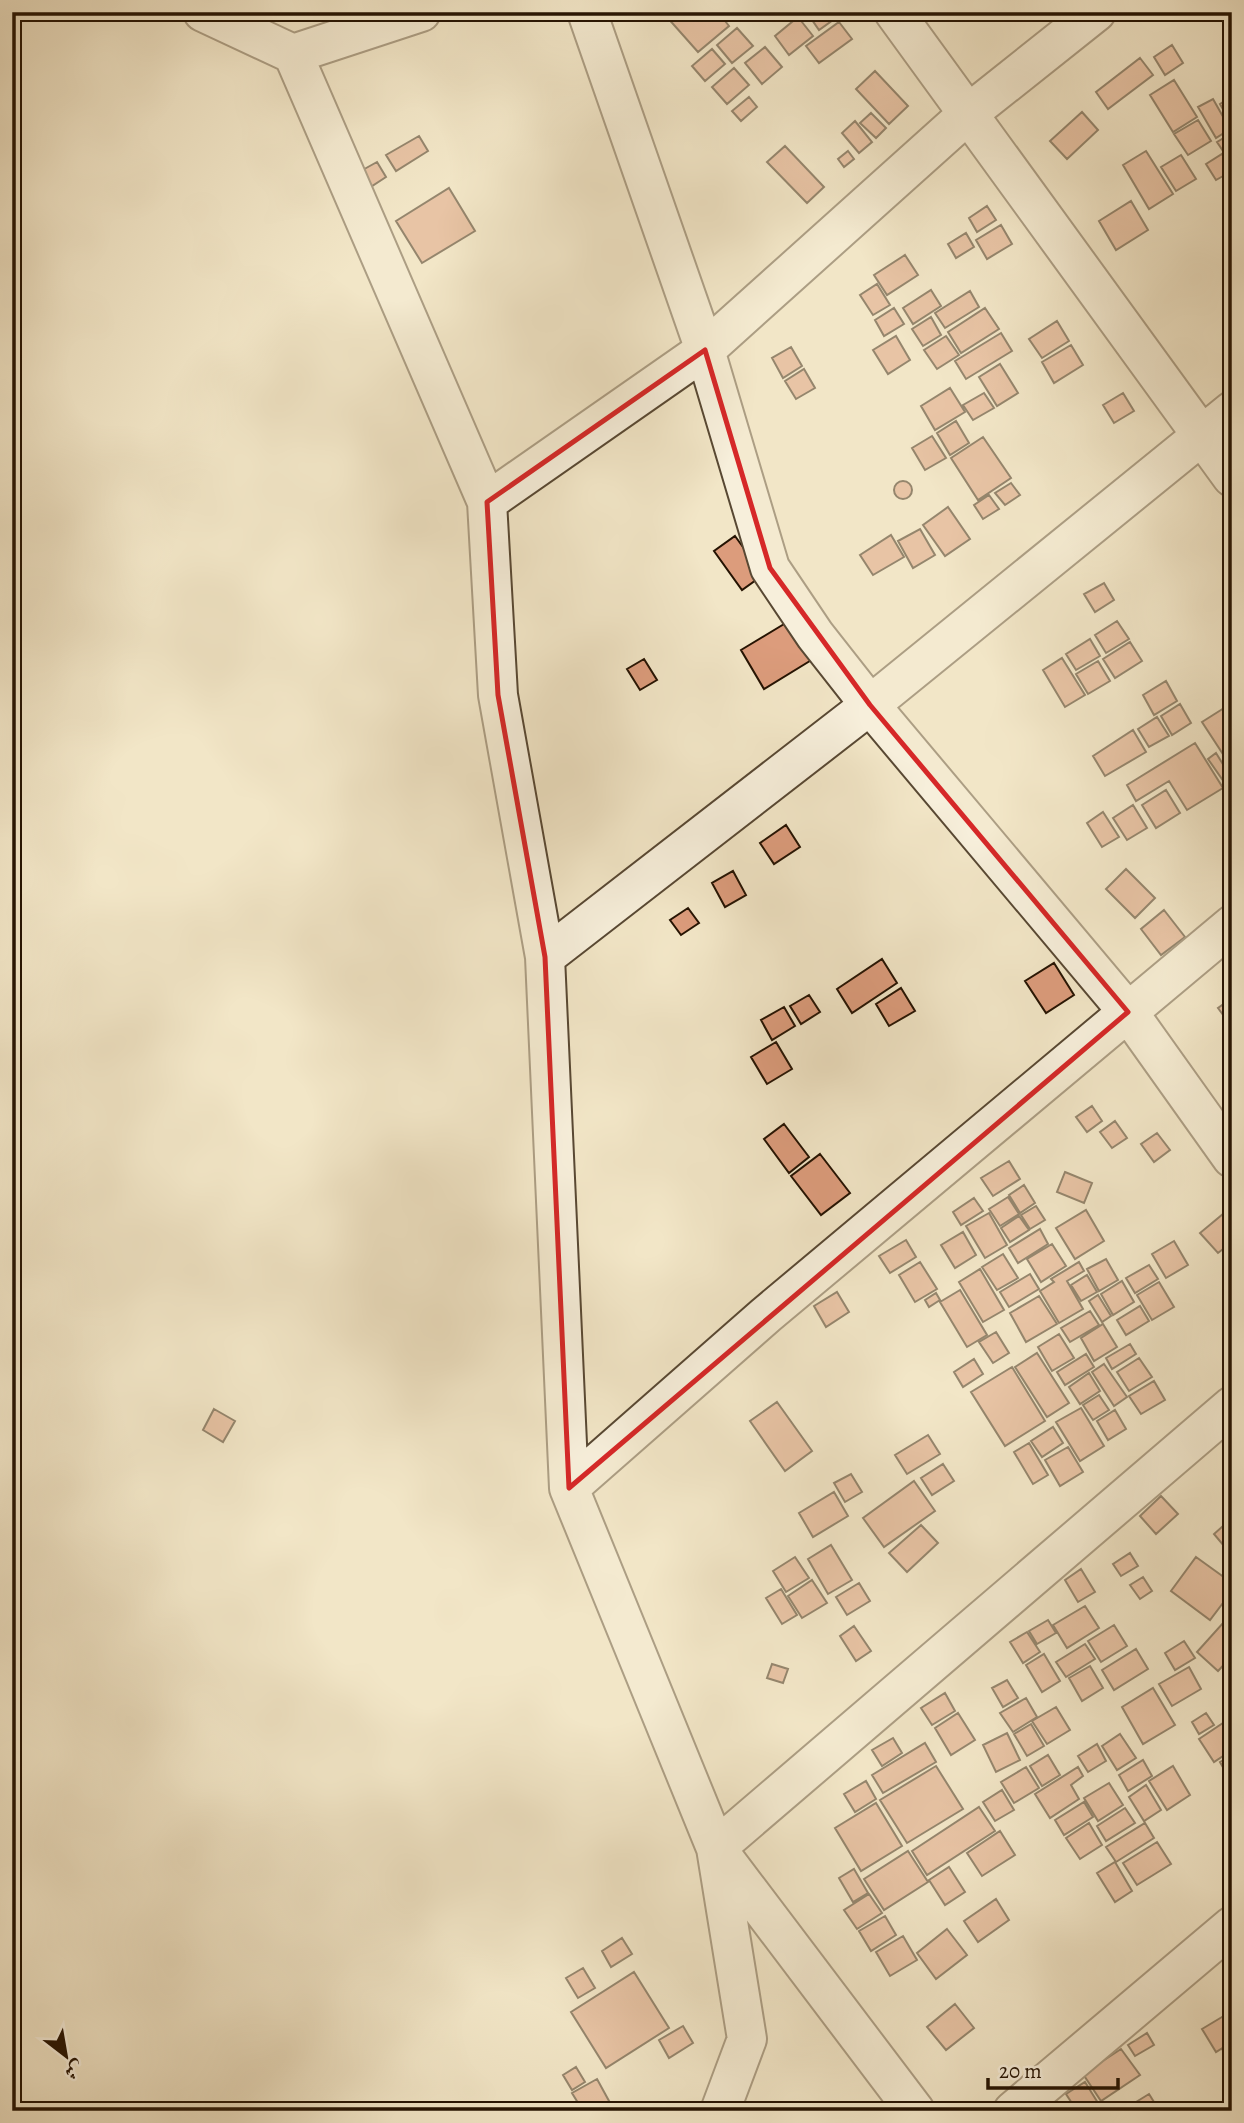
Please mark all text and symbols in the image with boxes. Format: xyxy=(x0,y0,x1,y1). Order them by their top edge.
north arrow xyxy=(32,2022,102,2092)
scale bar xyxy=(988,2046,1118,2090)
text: ش xyxy=(59,2054,89,2086)
text: 20 m xyxy=(999,2057,1042,2085)

